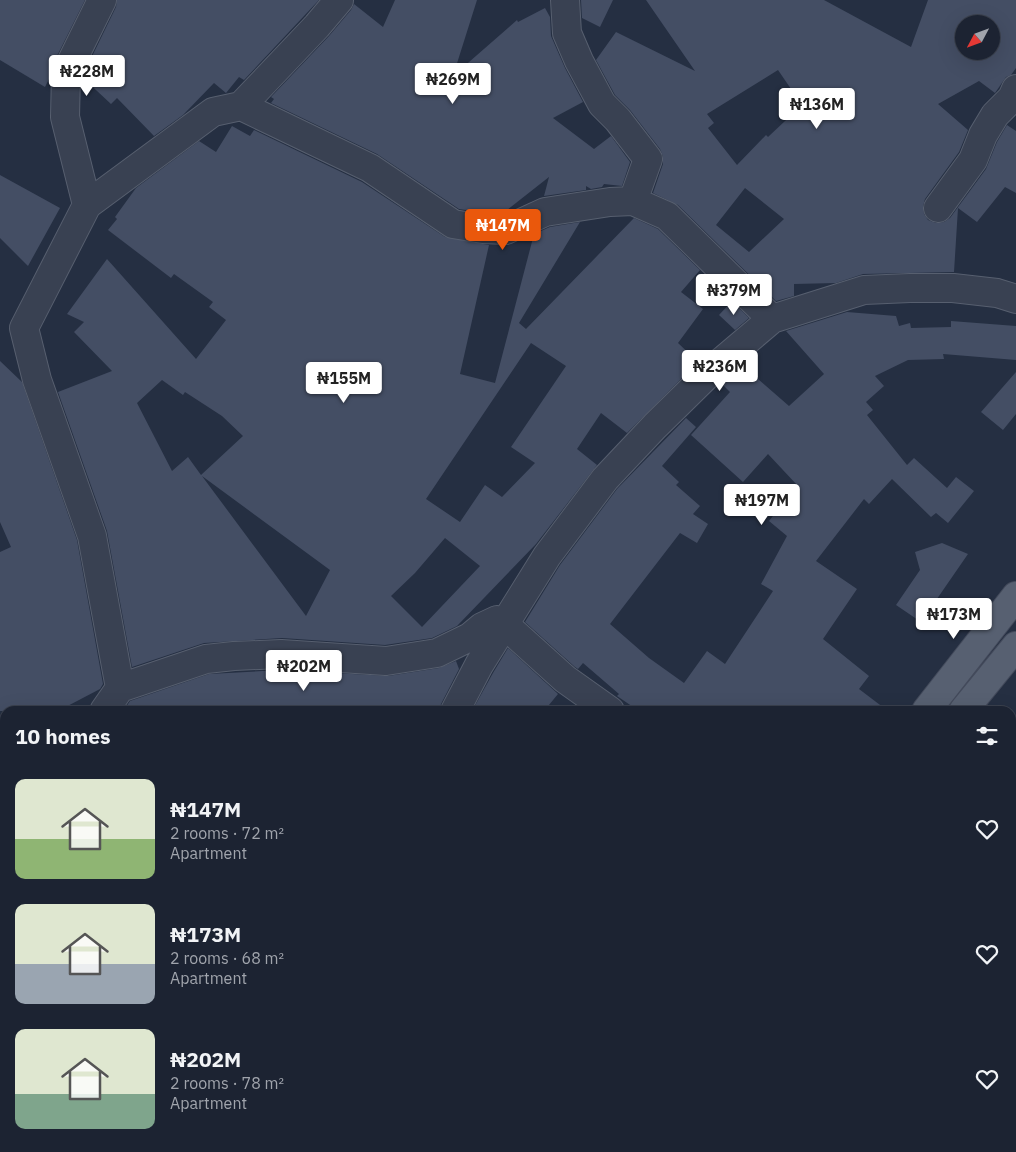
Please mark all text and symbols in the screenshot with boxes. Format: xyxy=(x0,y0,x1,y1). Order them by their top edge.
north arrow xyxy=(955,15,1000,60)
map controls xyxy=(955,15,1000,60)
pin: ₦228M xyxy=(52,54,122,97)
text: ₦228M xyxy=(60,61,114,81)
pin: ₦269M xyxy=(418,62,488,105)
text: ₦269M xyxy=(426,69,480,89)
pin: ₦136M xyxy=(782,88,852,130)
text: ₦136M xyxy=(790,94,844,114)
pin: ₦147M xyxy=(468,208,538,251)
text: ₦147M xyxy=(476,215,530,235)
pin: ₦379M xyxy=(699,274,769,316)
text: ₦379M xyxy=(707,280,761,300)
pin: ₦236M xyxy=(685,350,755,392)
text: ₦236M xyxy=(693,356,747,376)
pin: ₦155M xyxy=(309,362,379,404)
text: ₦155M xyxy=(317,368,371,388)
pin: ₦197M xyxy=(727,484,797,526)
text: ₦197M xyxy=(735,490,789,510)
pin: ₦173M xyxy=(919,598,989,640)
text: ₦173M xyxy=(927,604,981,624)
pin: ₦202M xyxy=(269,650,339,692)
text: ₦202M xyxy=(277,656,331,676)
text: 10 homes xyxy=(15,722,111,750)
icon: filters xyxy=(973,722,1001,750)
text: ₦147M xyxy=(170,795,241,823)
icon: home xyxy=(55,799,115,859)
icon: heart xyxy=(973,815,1001,843)
text: 2 rooms · 72 m² xyxy=(170,823,284,843)
text: Apartment xyxy=(170,843,247,863)
text: ₦173M xyxy=(170,920,241,948)
icon: home xyxy=(55,924,115,984)
icon: heart xyxy=(973,940,1001,968)
text: 2 rooms · 68 m² xyxy=(170,948,284,968)
text: Apartment xyxy=(170,968,247,988)
text: ₦202M xyxy=(170,1045,241,1073)
icon: home xyxy=(55,1049,115,1109)
icon: heart xyxy=(973,1065,1001,1093)
text: 2 rooms · 78 m² xyxy=(170,1073,284,1093)
text: Apartment xyxy=(170,1093,247,1113)

